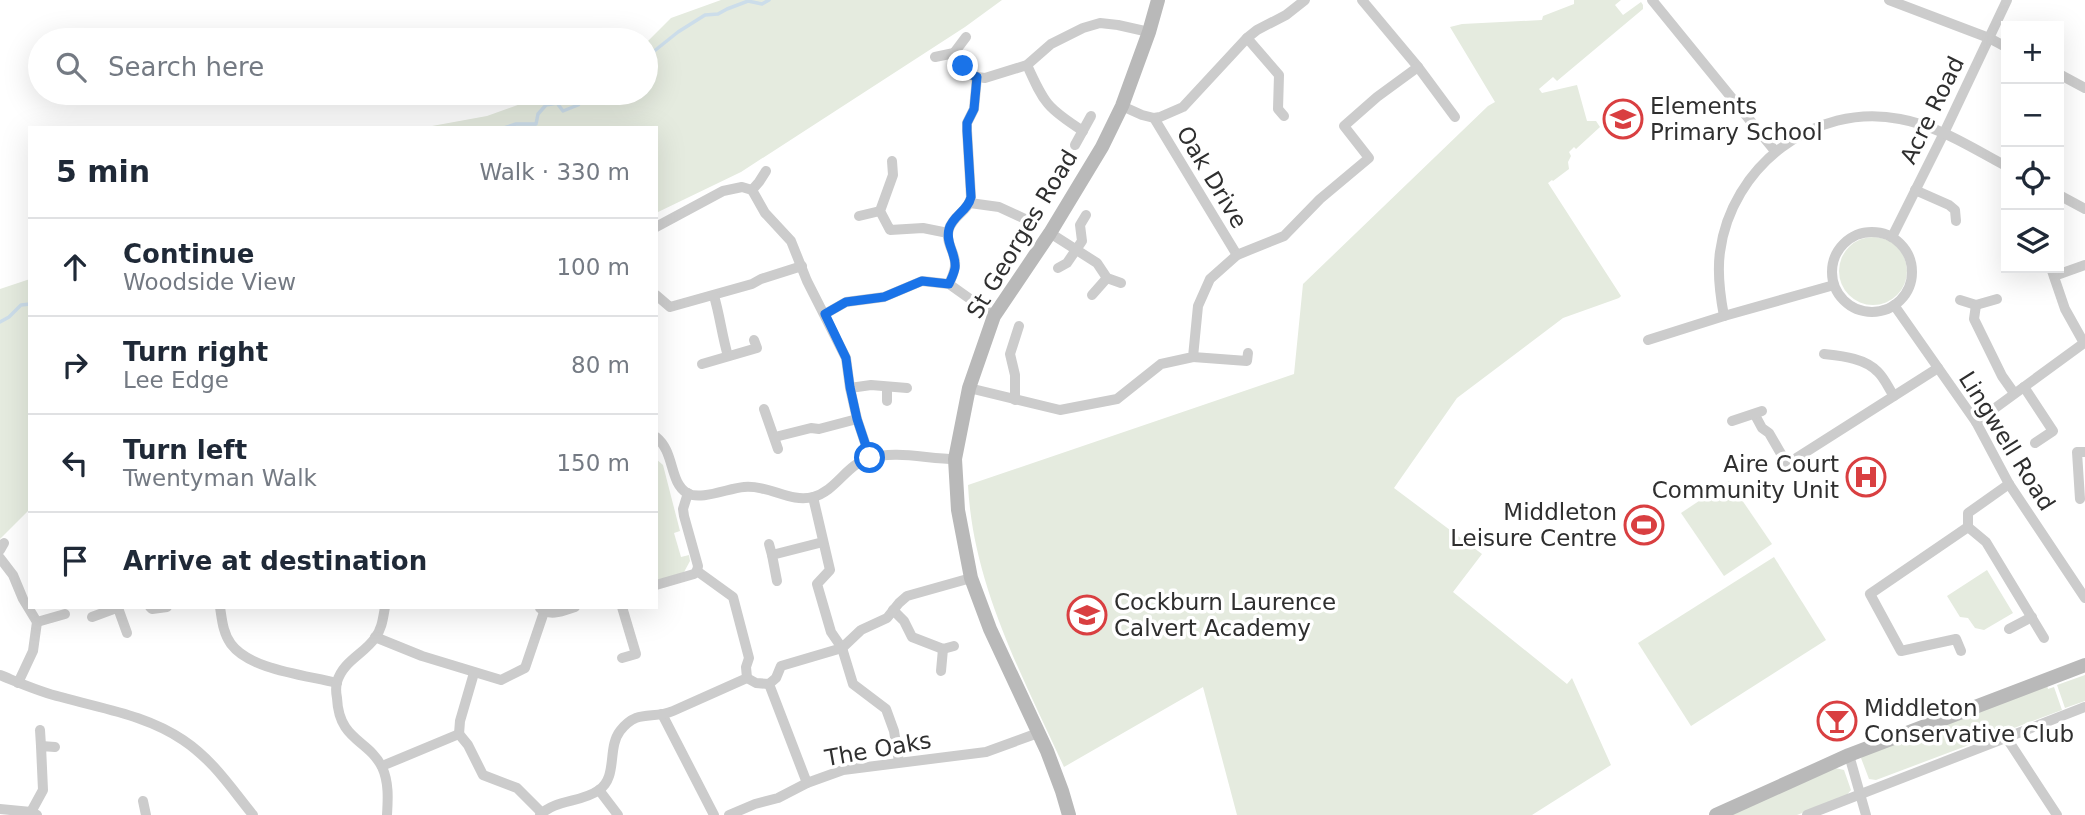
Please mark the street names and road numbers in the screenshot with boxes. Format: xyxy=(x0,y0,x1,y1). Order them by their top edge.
street label: Acre Road xyxy=(1895,52,1969,168)
street label: Oak Drive xyxy=(1171,121,1253,233)
street label: St Georges Road xyxy=(961,145,1083,323)
street label: Lingwell Road xyxy=(1954,367,2060,515)
street label: The Oaks xyxy=(822,727,933,771)

